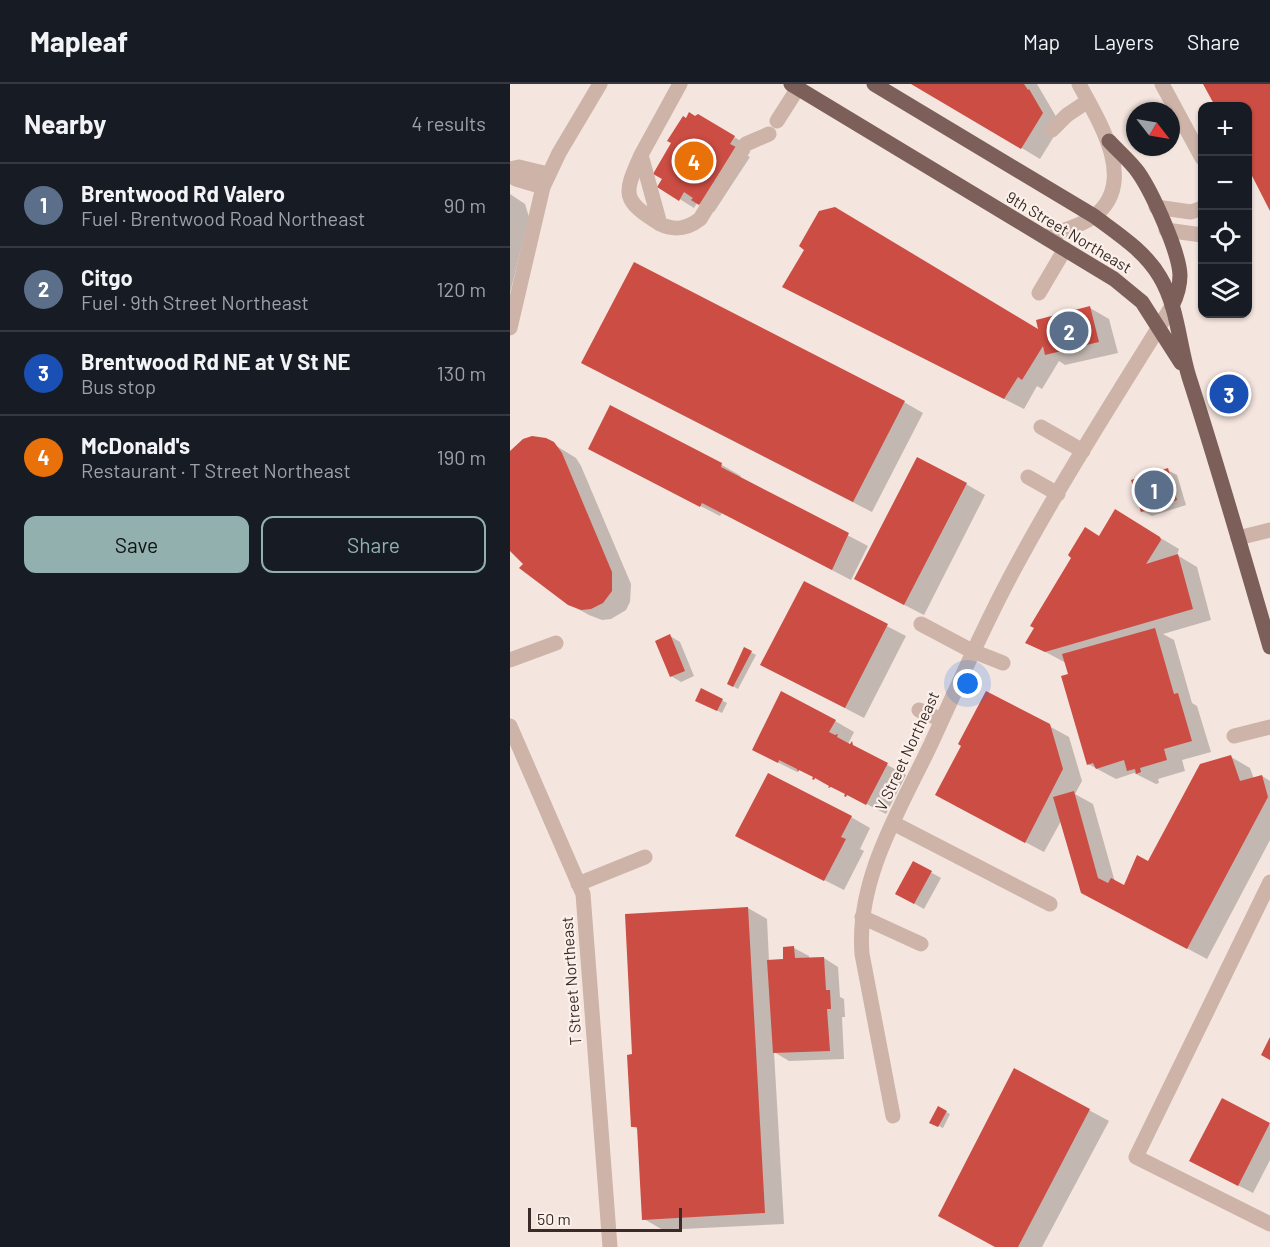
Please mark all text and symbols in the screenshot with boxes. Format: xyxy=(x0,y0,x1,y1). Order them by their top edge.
text: Mapleaf xyxy=(30,24,128,58)
text: Map xyxy=(1023,29,1060,54)
text: Layers xyxy=(1093,29,1154,54)
text: Share xyxy=(1187,29,1240,54)
north arrow xyxy=(1126,102,1180,156)
map controls xyxy=(1198,102,1252,318)
button: + xyxy=(1198,102,1252,156)
text: Nearby xyxy=(24,108,106,139)
text: 4 results xyxy=(411,111,486,135)
pin: 4 xyxy=(674,138,714,184)
button: − xyxy=(1198,156,1252,210)
text: Brentwood Rd Valero xyxy=(81,180,285,206)
street label: 9th Street Northeast xyxy=(1003,187,1135,277)
text: 1 xyxy=(40,193,47,217)
text: 90 m xyxy=(444,193,486,217)
text: Fuel · Brentwood Road Northeast xyxy=(81,206,365,230)
button: locate xyxy=(1198,210,1252,264)
text: Citgo xyxy=(81,264,133,290)
button: layers xyxy=(1198,264,1252,318)
text: 2 xyxy=(38,277,49,301)
text: 120 m xyxy=(436,277,486,301)
text: Fuel · 9th Street Northeast xyxy=(81,290,309,314)
pin: 2 xyxy=(1050,308,1088,354)
text: Brentwood Rd NE at V St NE xyxy=(81,348,350,374)
text: 3 xyxy=(38,361,49,385)
text: 130 m xyxy=(437,361,486,385)
pin: 3 xyxy=(1210,372,1248,416)
text: Bus stop xyxy=(81,374,156,398)
text: McDonald's xyxy=(81,432,190,458)
text: 4 xyxy=(37,445,50,469)
text: 190 m xyxy=(437,445,486,469)
text: Restaurant · T Street Northeast xyxy=(81,458,351,482)
pin: 1 xyxy=(1134,468,1174,512)
button: Save xyxy=(24,516,249,573)
button: Share xyxy=(261,516,486,573)
your location xyxy=(953,669,982,698)
street label: V Street Northeast xyxy=(871,688,943,814)
street label: T Street Northeast xyxy=(557,916,584,1046)
scale bar xyxy=(528,1205,682,1232)
text: 50 m xyxy=(537,1209,571,1228)

